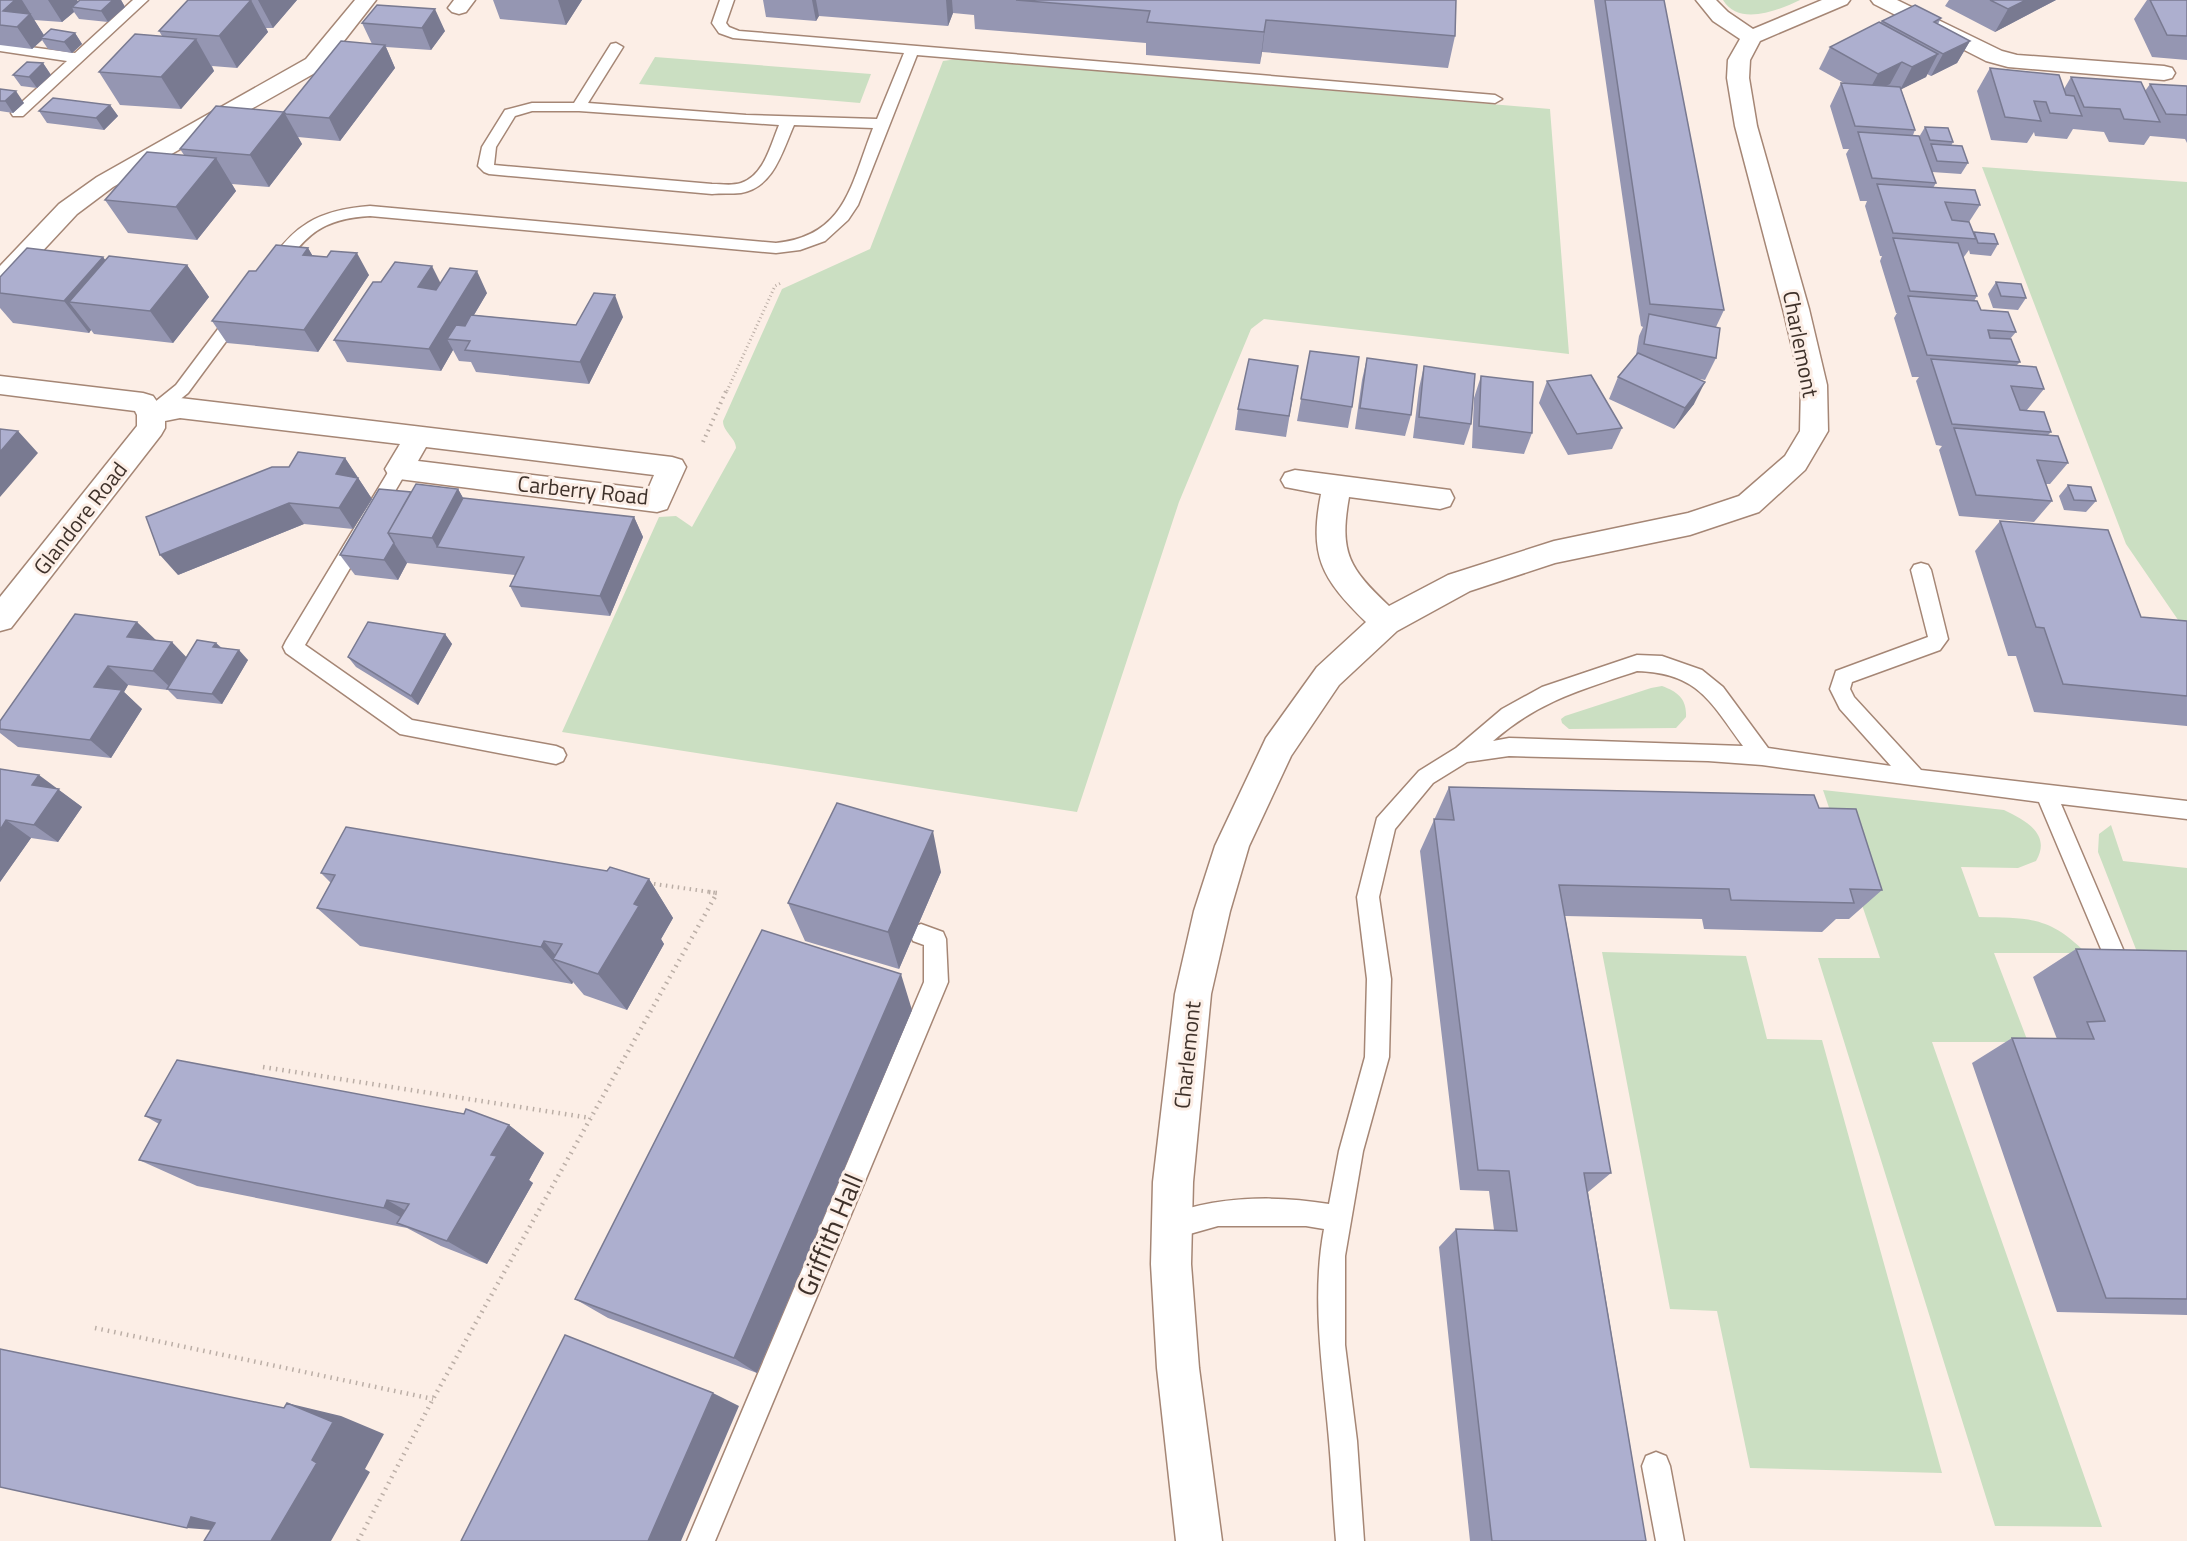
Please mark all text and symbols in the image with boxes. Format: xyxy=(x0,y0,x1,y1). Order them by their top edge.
street label: Charlemont xyxy=(1774,288,1828,401)
street label: Glandore Road xyxy=(25,454,135,582)
street label: Carberry Road xyxy=(516,466,650,514)
street label: Charlemont xyxy=(1164,999,1210,1111)
street label: Griffith Hall xyxy=(784,1167,873,1302)

